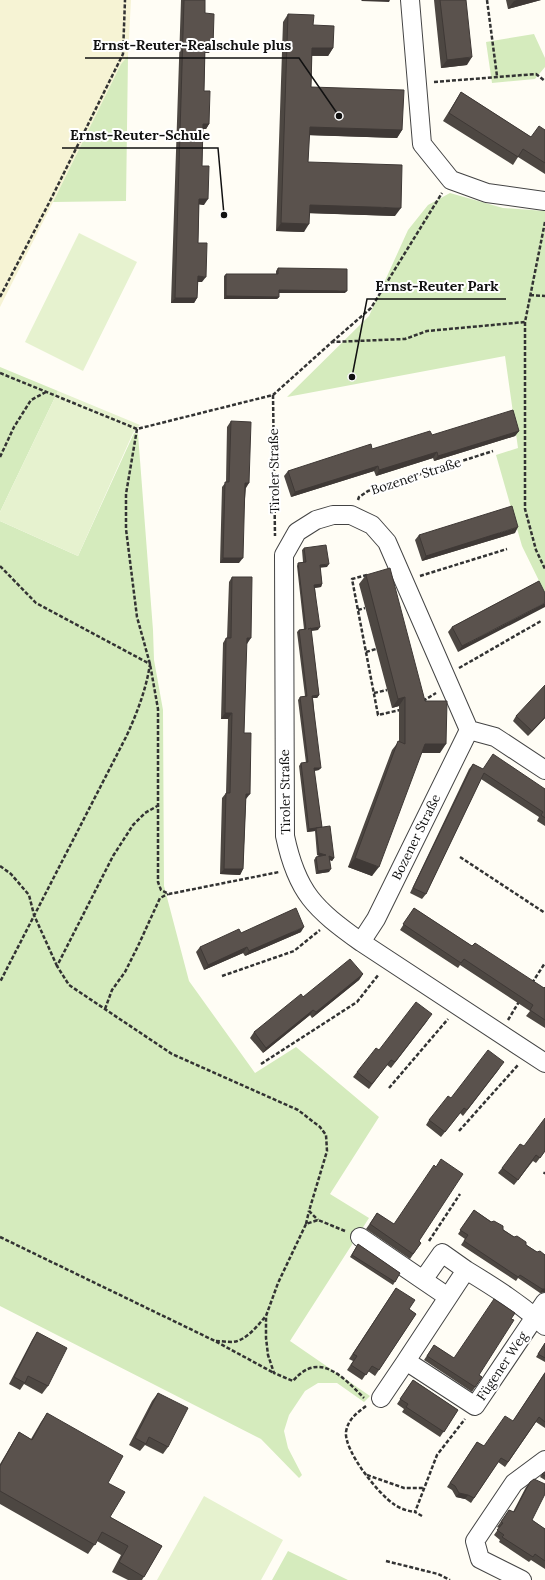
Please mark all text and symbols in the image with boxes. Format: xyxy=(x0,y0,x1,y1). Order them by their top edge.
callout: Ernst-Reuter-Realschule plus xyxy=(85,32,299,58)
text: Ernst-Reuter-Realschule plus xyxy=(93,36,292,54)
callout: Ernst-Reuter-Schule xyxy=(62,122,218,148)
text: Ernst-Reuter-Schule xyxy=(70,126,210,144)
callout: Ernst-Reuter Park xyxy=(367,273,506,299)
text: Ernst-Reuter Park xyxy=(375,277,499,295)
street label: Tiroler Straße xyxy=(265,428,283,514)
street label: Bozener Straße xyxy=(369,453,463,499)
street label: Tiroler Straße xyxy=(276,749,294,835)
street label: Bozener Straße xyxy=(388,791,444,883)
street label: Fügener Weg xyxy=(473,1328,532,1404)

